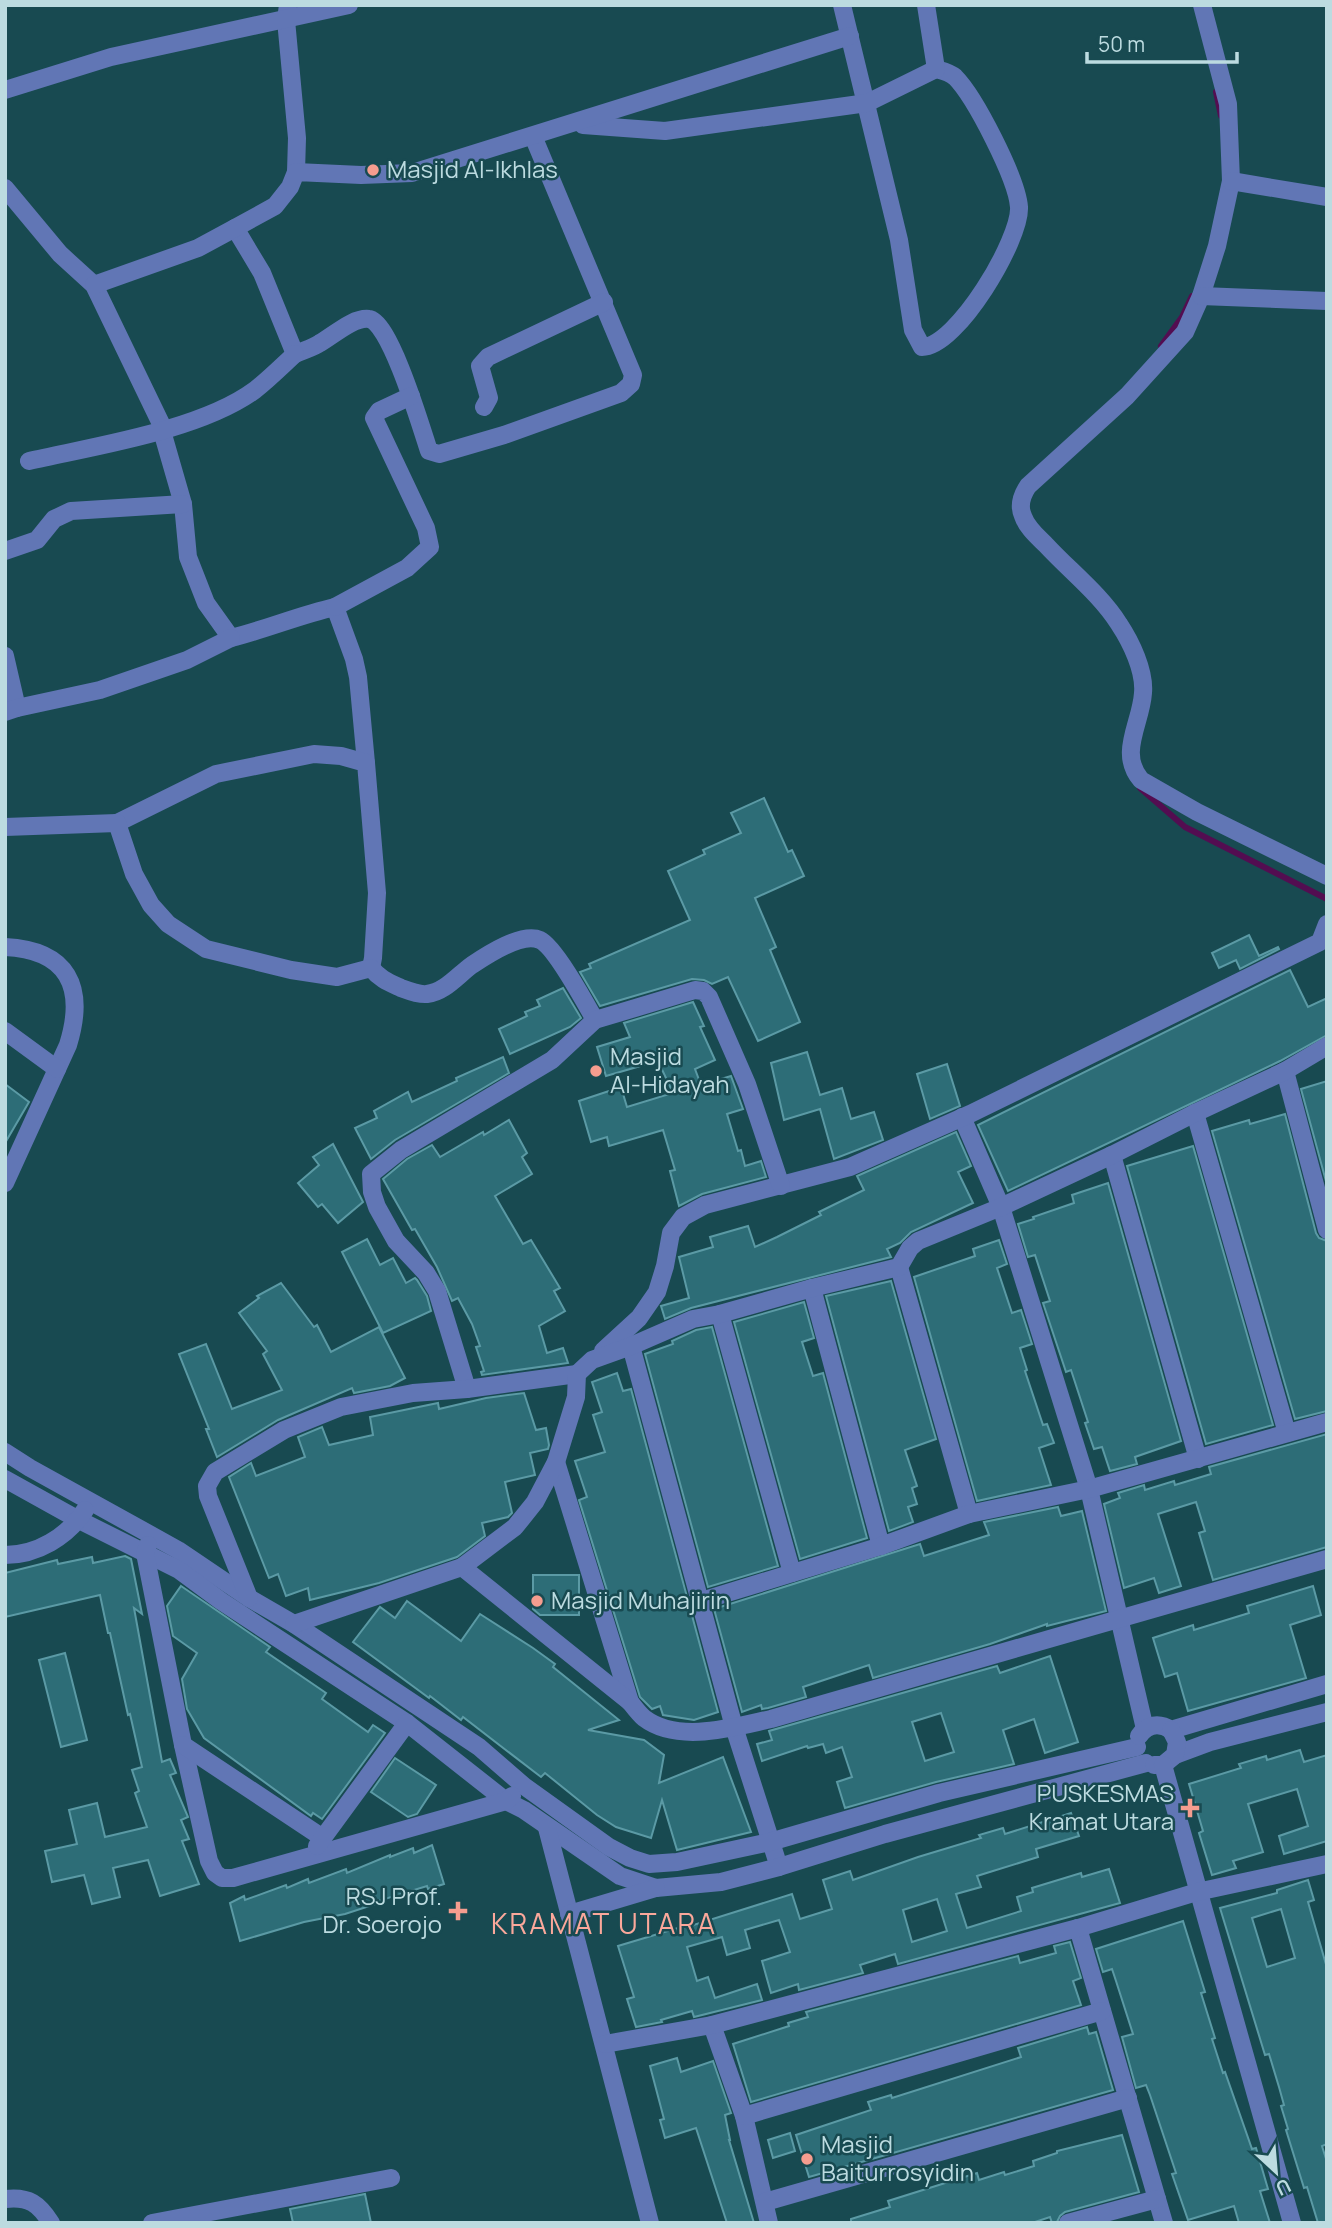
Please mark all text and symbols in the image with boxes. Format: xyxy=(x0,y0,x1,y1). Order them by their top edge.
scale bar xyxy=(1087,21,1238,65)
text: 50 m xyxy=(1098,30,1145,58)
place label: Masjid Al-Ikhlas xyxy=(387,152,558,185)
marker: Masjid Al-Ikhlas xyxy=(365,162,381,178)
place label: Masjid Al-Hidayah xyxy=(610,1039,730,1100)
marker: Masjid Al-Hidayah xyxy=(588,1063,604,1079)
place label: Masjid Muhajirin xyxy=(551,1583,730,1616)
marker: Masjid Muhajirin xyxy=(529,1593,545,1609)
place label: PUSKESMAS Kramat Utara xyxy=(1029,1776,1174,1837)
marker: PUSKESMAS Kramat Utara xyxy=(1180,1798,1200,1818)
place label: RSJ Prof. Dr. Soerojo xyxy=(322,1879,442,1940)
marker: RSJ Prof. Dr. Soerojo xyxy=(448,1901,468,1921)
district label: KRAMAT UTARA xyxy=(491,1904,717,1942)
place label: Masjid Baiturrosyidin xyxy=(821,2127,974,2188)
north arrow xyxy=(1241,2137,1311,2207)
marker: Masjid Baiturrosyidin xyxy=(799,2151,815,2167)
text: U xyxy=(1272,2173,1295,2202)

